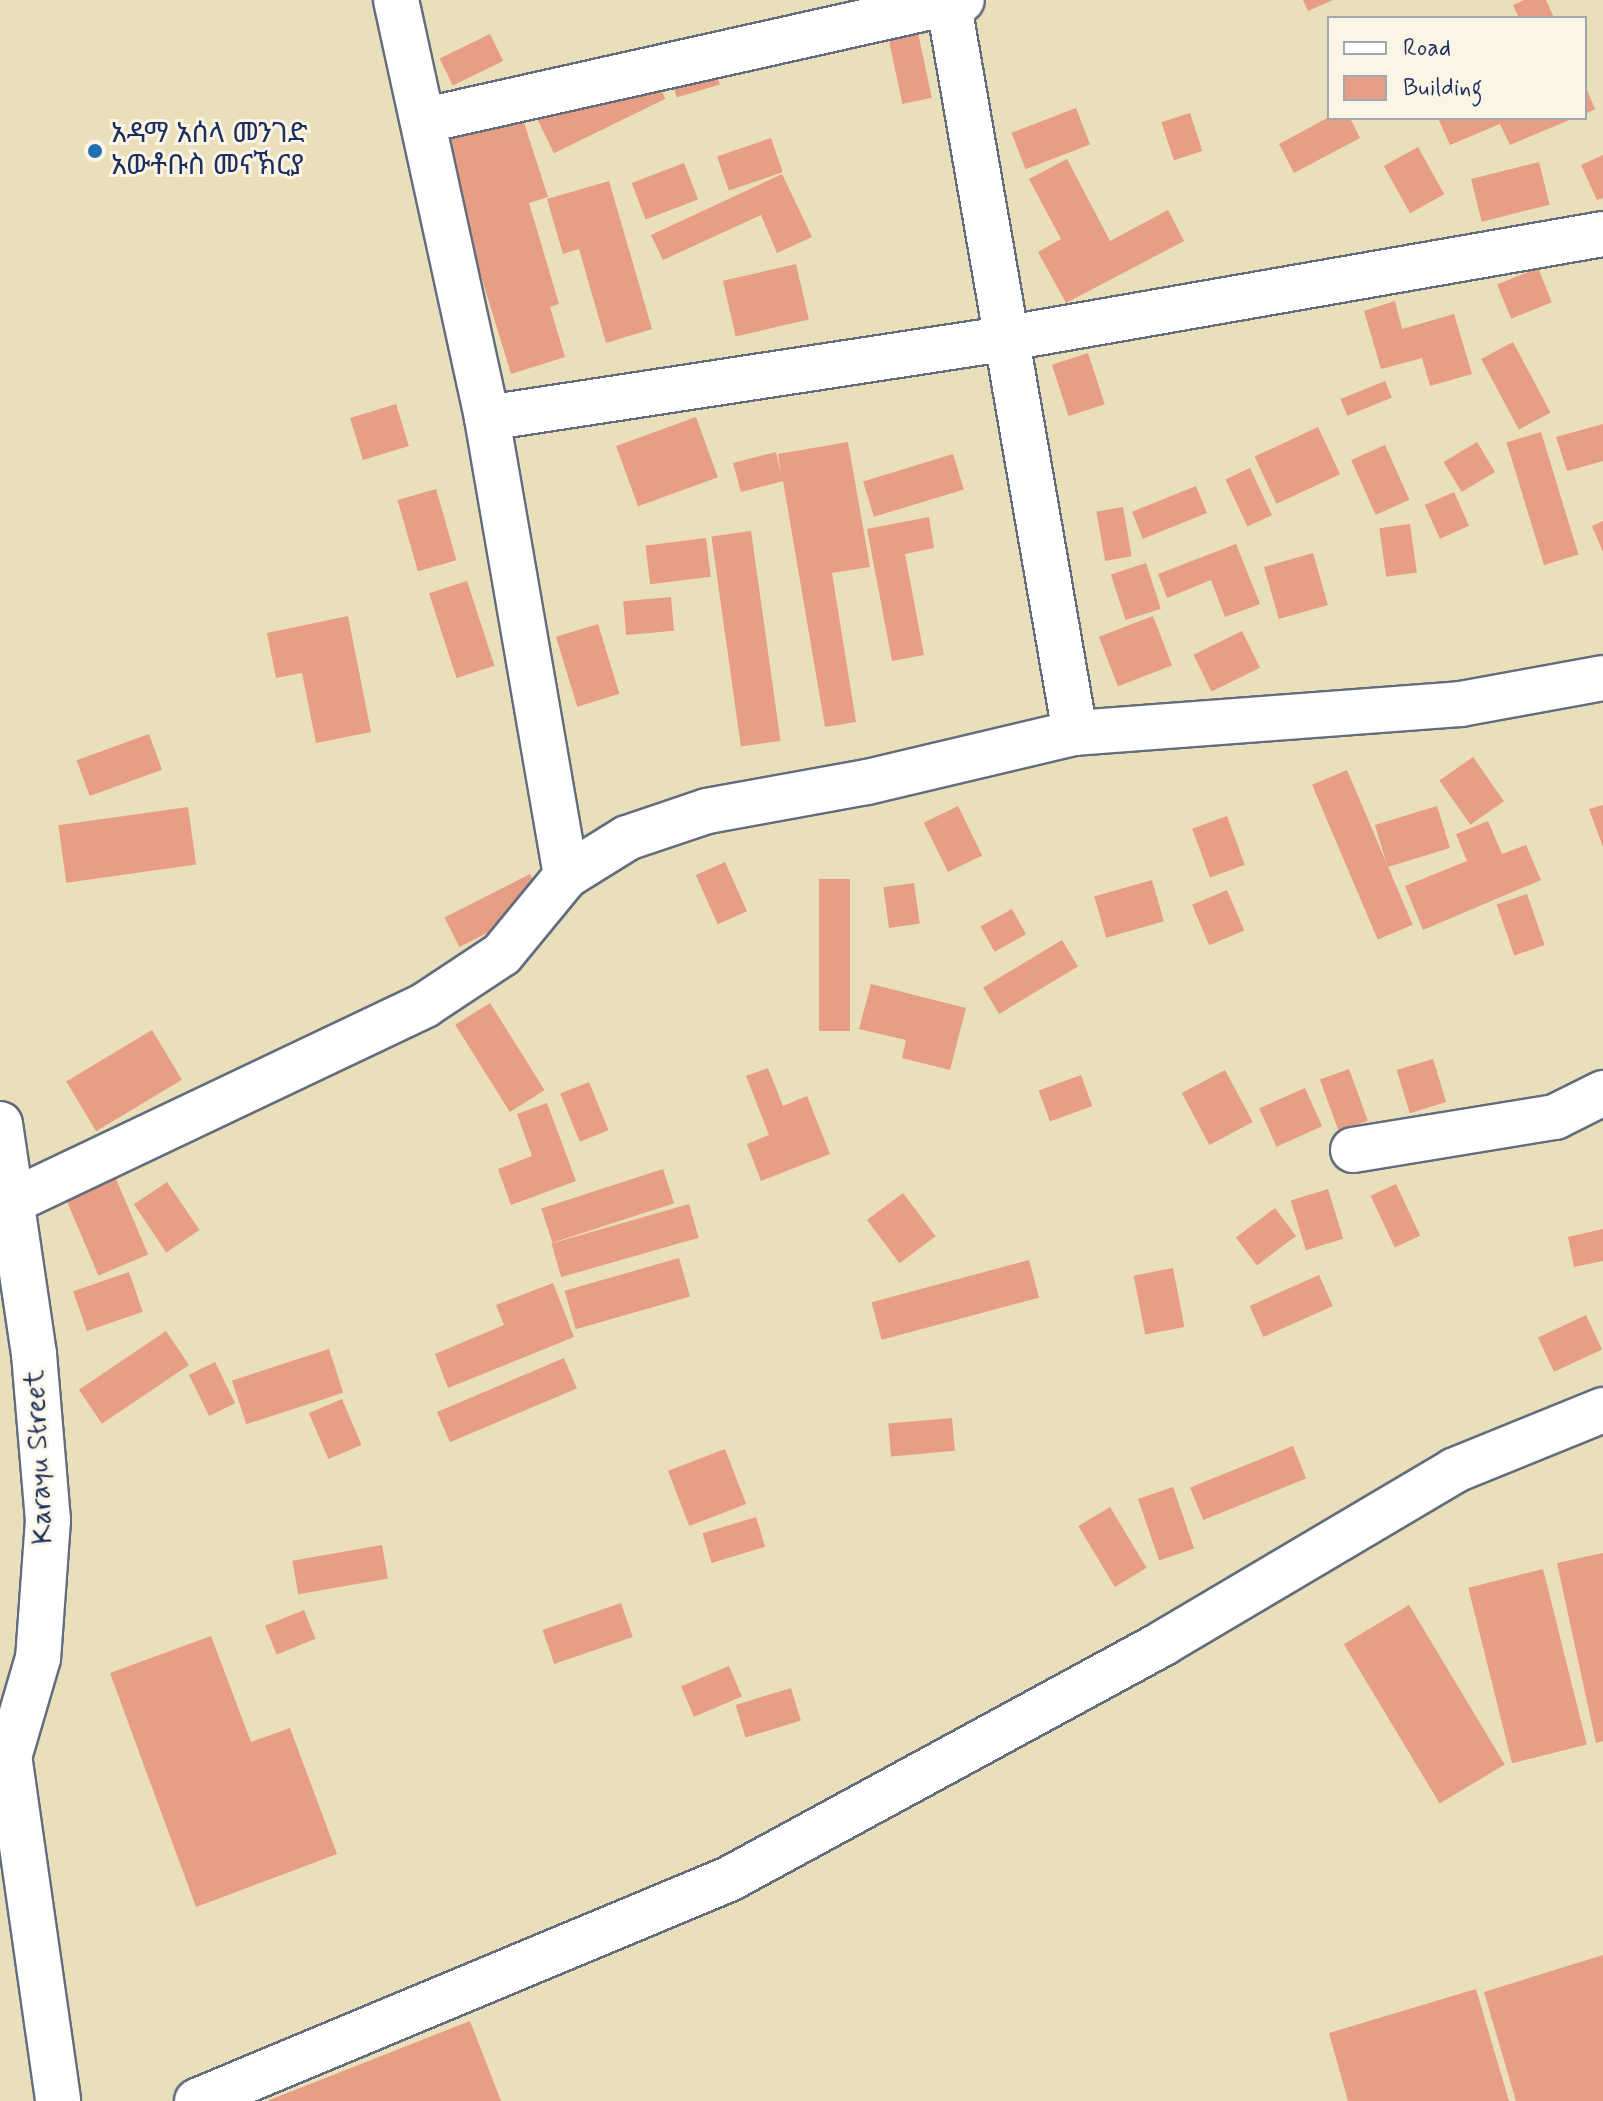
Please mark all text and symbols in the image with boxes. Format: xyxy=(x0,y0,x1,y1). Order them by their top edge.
legend xyxy=(1327,16,1587,120)
text: Road xyxy=(1403,33,1451,64)
text: Building xyxy=(1403,73,1483,104)
place label: አዳማ አሰላ መንገድ አውቶቡስ መናኽርያ xyxy=(111,118,308,184)
marker: አዳማ አሰላ መንገድ አውቶቡስ መናኽርያ xyxy=(86,142,104,160)
street label: Karayu Street xyxy=(19,1369,61,1545)

